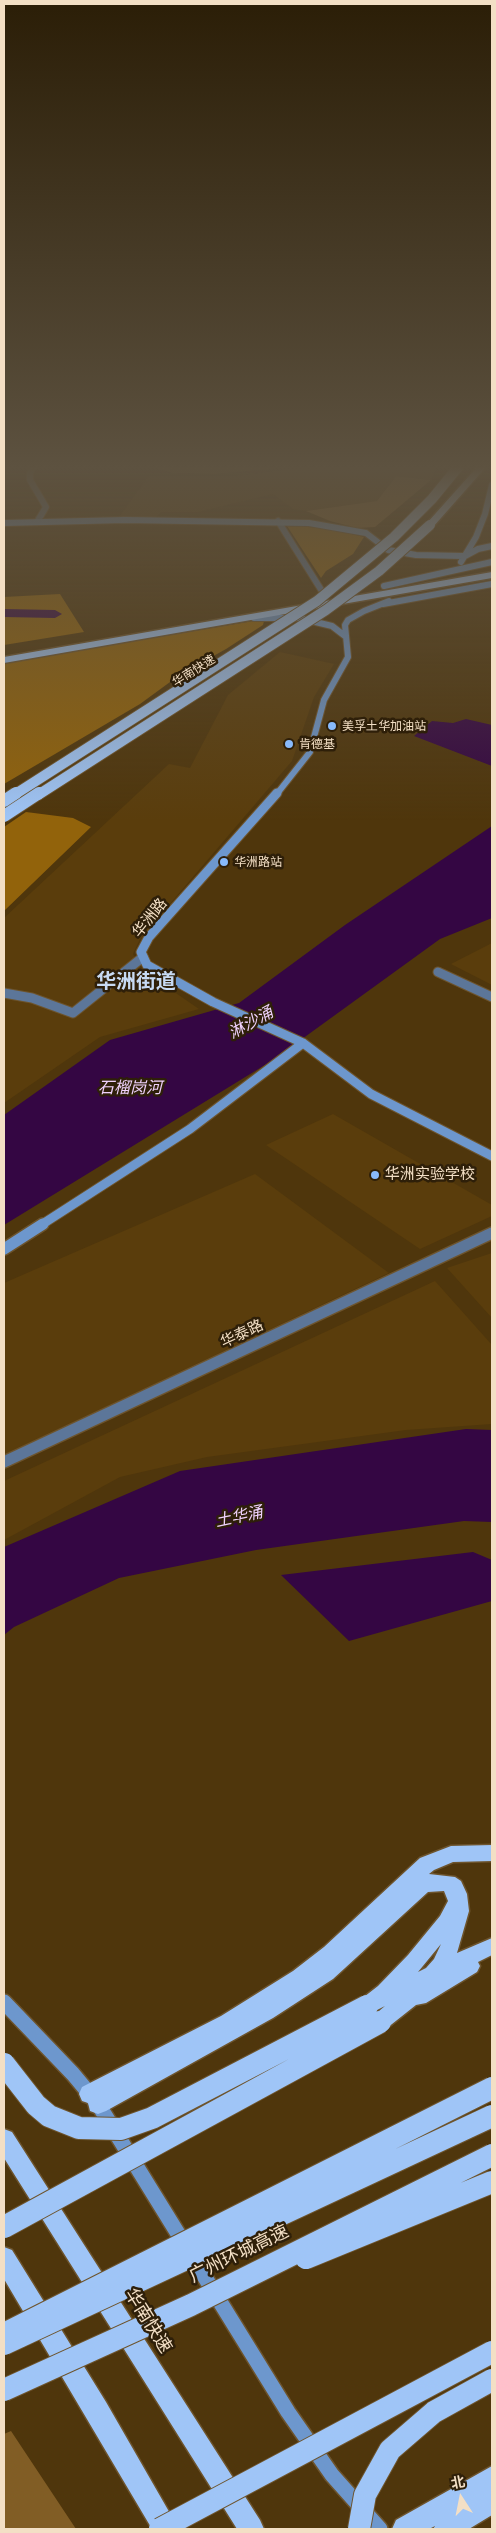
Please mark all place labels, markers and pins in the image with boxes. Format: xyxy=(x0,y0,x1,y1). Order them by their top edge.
place label: 美孚土华加油站 xyxy=(342,719,426,733)
marker: 美孚土华加油站 xyxy=(326,720,338,732)
place label: 肯德基 xyxy=(299,737,335,751)
marker: 肯德基 xyxy=(283,738,295,750)
place label: 华洲路站 xyxy=(234,855,282,869)
marker: 华洲路站 xyxy=(218,856,230,868)
place label: 华洲实验学校 xyxy=(385,1166,475,1184)
marker: 华洲实验学校 xyxy=(369,1169,381,1181)

